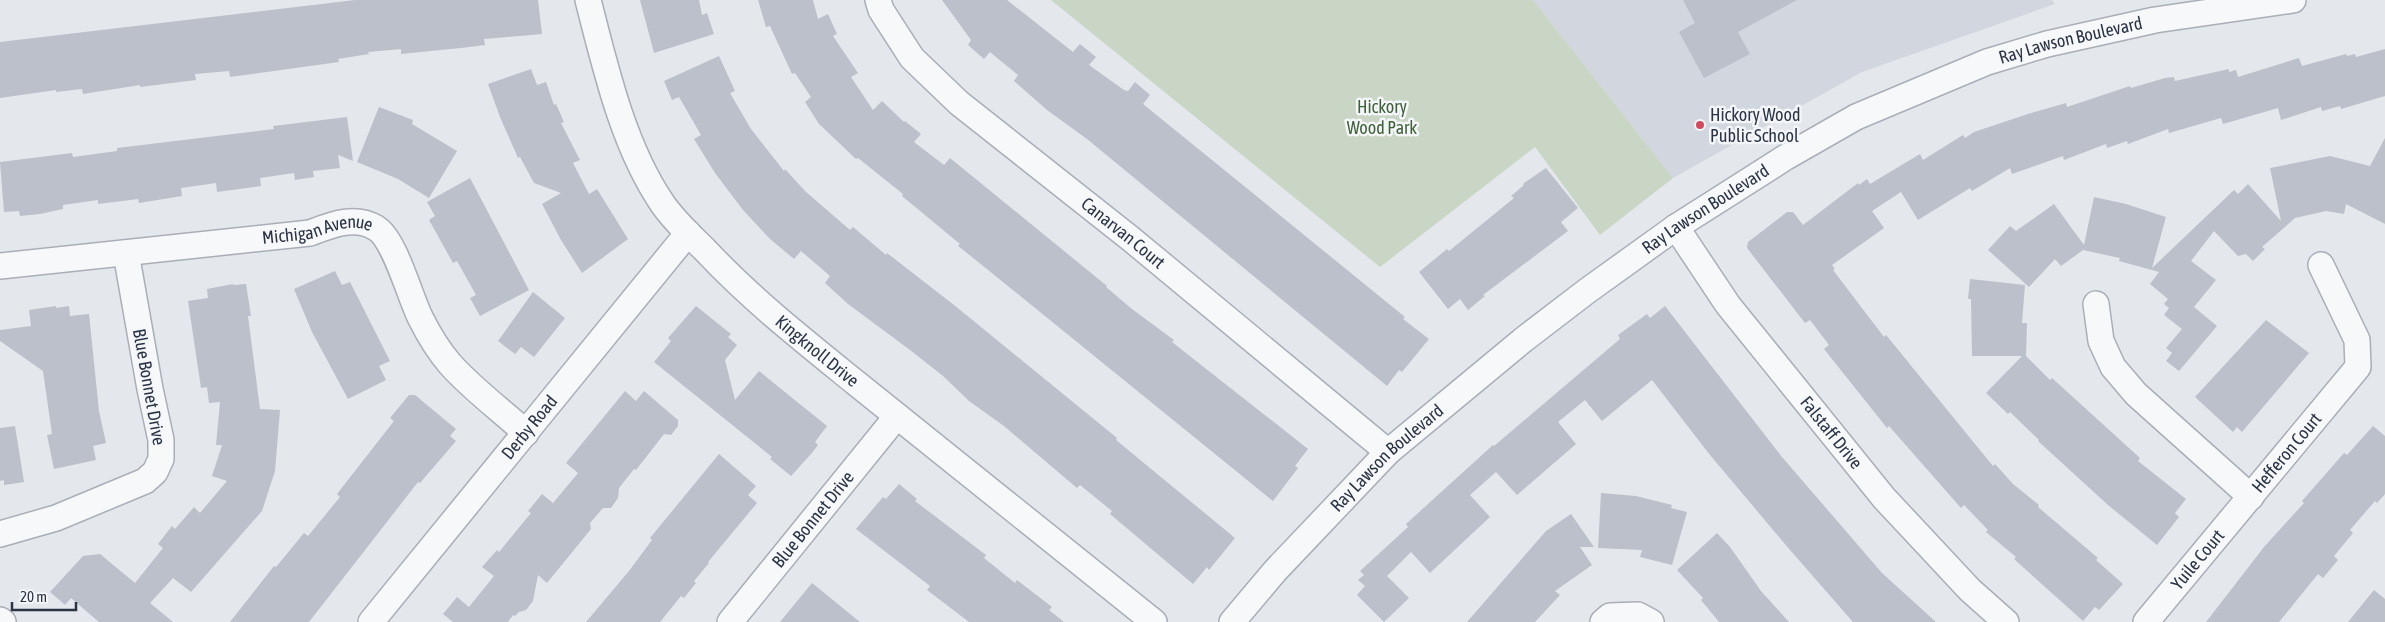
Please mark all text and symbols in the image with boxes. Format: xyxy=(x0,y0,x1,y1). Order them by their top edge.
street label: Ray Lawson Boulevard xyxy=(1996,12,2144,68)
park label: Hickory Wood Park xyxy=(1347,96,1417,138)
place label: Hickory Wood Public School xyxy=(1710,104,1800,146)
marker: Hickory Wood Public School xyxy=(1694,119,1706,131)
street label: Ray Lawson Boulevard xyxy=(1638,160,1773,258)
street label: Canarvan Court xyxy=(1077,193,1169,273)
street label: Michigan Avenue xyxy=(261,211,376,248)
street label: Kingknoll Drive xyxy=(771,310,863,391)
street label: Blue Bonnet Drive xyxy=(129,327,170,447)
street label: Derby Road xyxy=(497,391,561,463)
street label: Falstaff Drive xyxy=(1796,392,1867,473)
street label: Ray Lawson Boulevard xyxy=(1326,400,1447,516)
street label: Hefferon Court xyxy=(2247,408,2325,497)
street label: Blue Bonnet Drive xyxy=(767,467,858,572)
street label: Yuile Court xyxy=(2166,525,2228,594)
scale bar xyxy=(12,580,76,612)
text: 20 m xyxy=(20,588,47,605)

